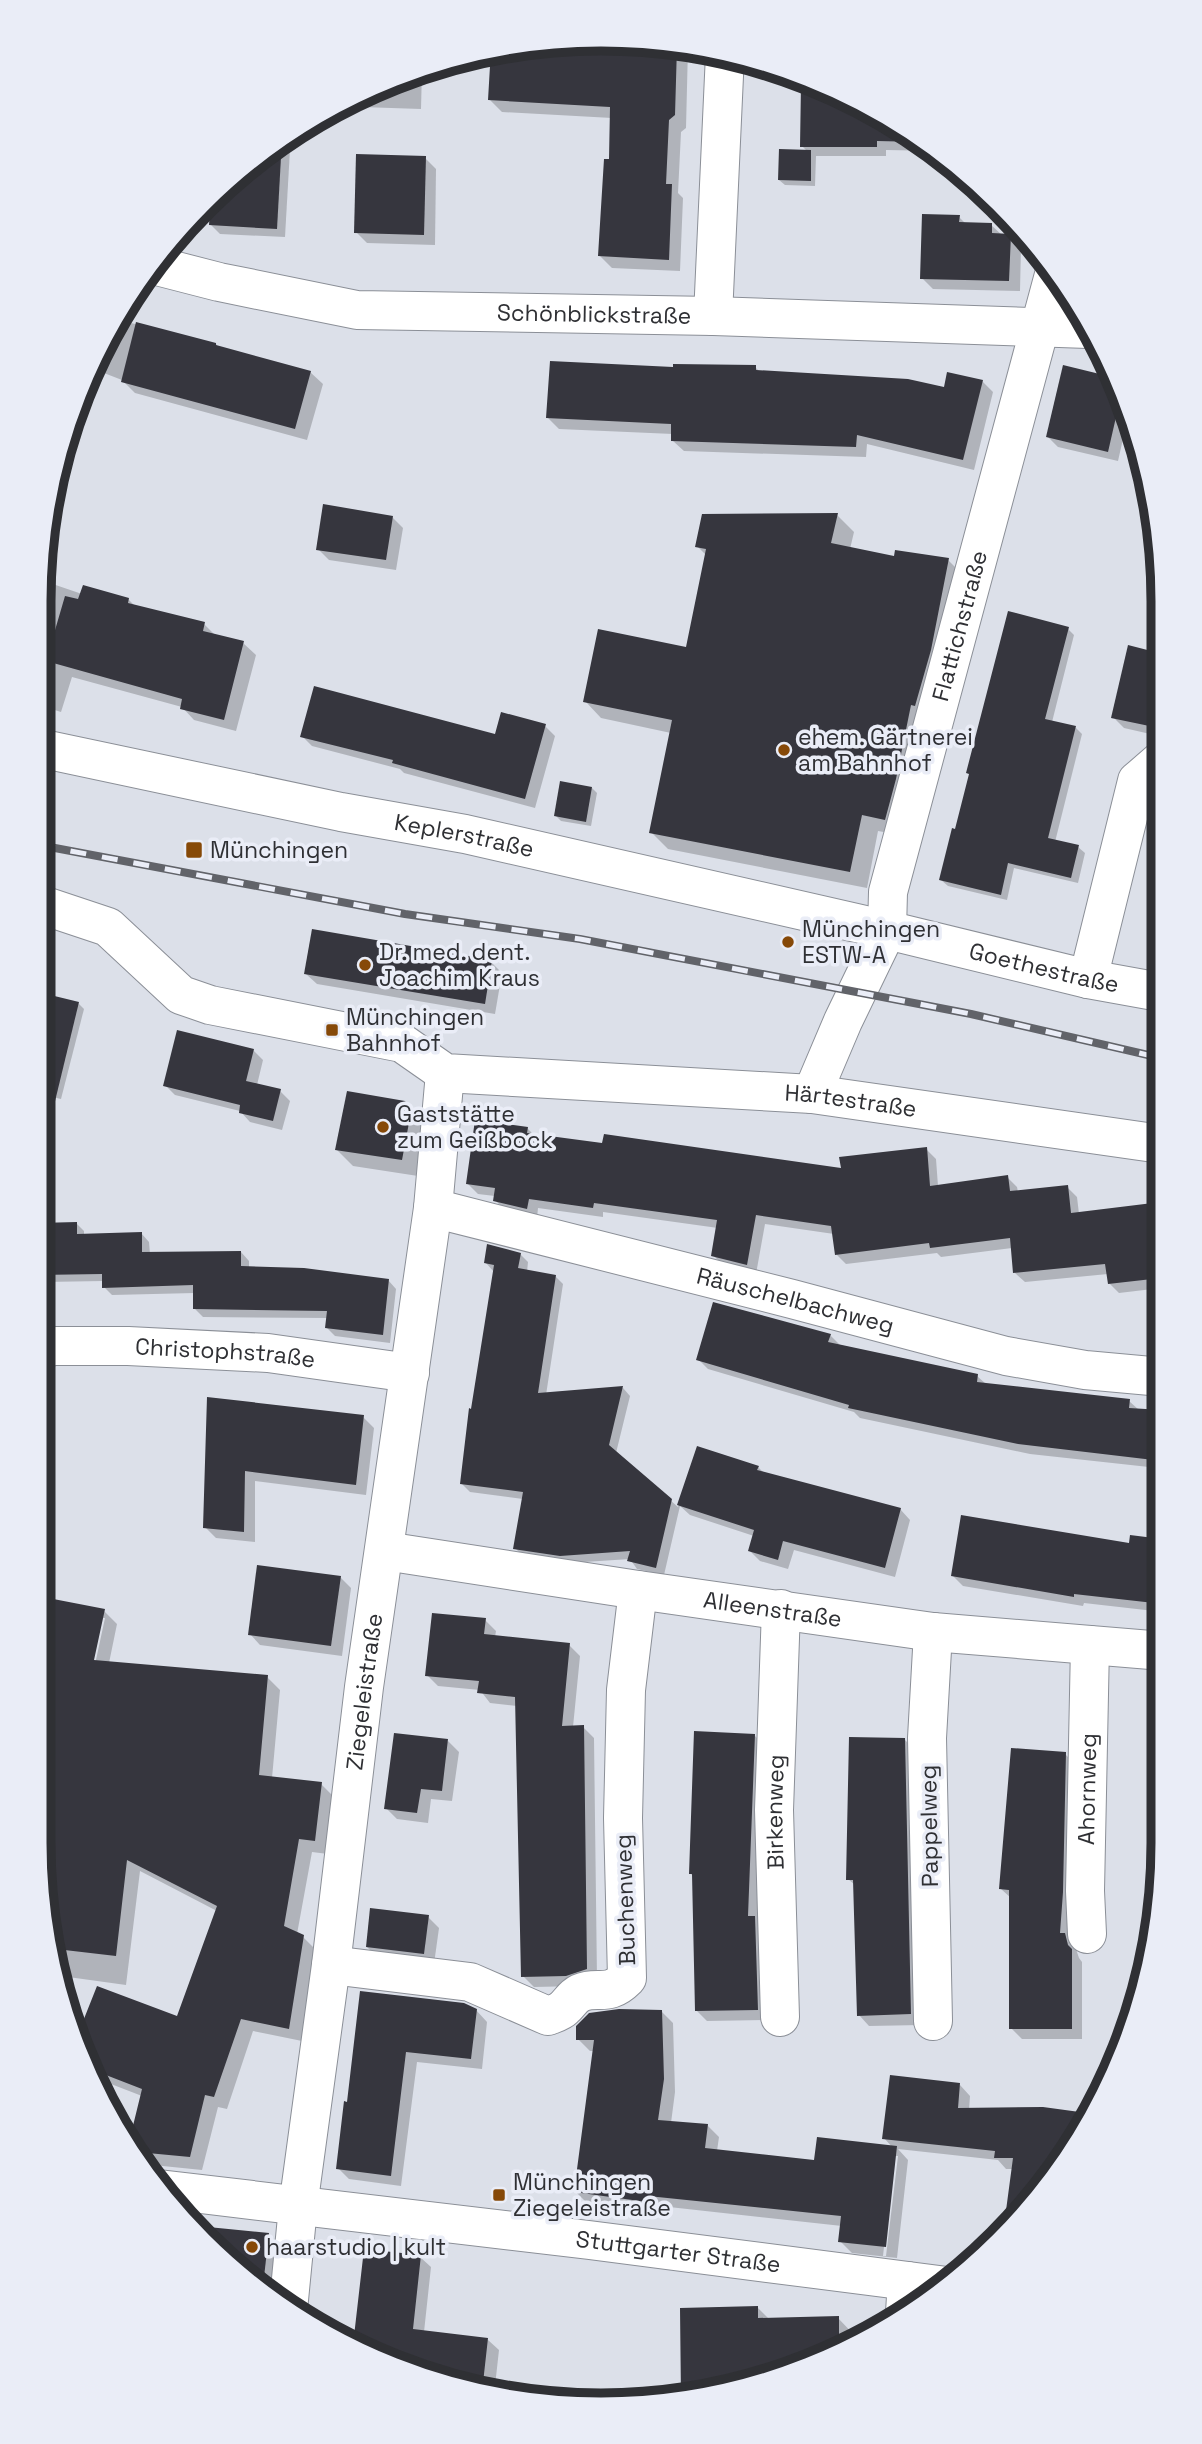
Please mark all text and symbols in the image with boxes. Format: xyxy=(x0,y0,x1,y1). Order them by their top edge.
street label: Schönblickstraße xyxy=(497,297,691,331)
street label: Flattichstraße xyxy=(925,547,994,705)
place label: ehem. Gärtnerei am Bahnhof xyxy=(798,722,973,778)
marker: ehem. Gärtnerei am Bahnhof xyxy=(776,742,792,758)
street label: Keplerstraße xyxy=(392,807,537,864)
place label: Münchingen xyxy=(210,835,348,865)
marker: Münchingen xyxy=(184,840,204,860)
place label: Münchingen ESTW-A xyxy=(802,914,940,970)
marker: Münchingen ESTW-A xyxy=(780,934,796,950)
street label: Goethestraße xyxy=(966,936,1121,999)
place label: Dr. med. dent. Joachim Kraus xyxy=(379,937,540,993)
marker: Dr. med. dent. Joachim Kraus xyxy=(357,957,373,973)
place label: Münchingen Bahnhof xyxy=(346,1002,484,1058)
marker: Münchingen Bahnhof xyxy=(324,1022,340,1038)
street label: Härtestraße xyxy=(784,1077,919,1124)
place label: Gaststätte zum Geißbock xyxy=(397,1099,553,1155)
marker: Gaststätte zum Geißbock xyxy=(375,1119,391,1135)
street label: Räuschelbachweg xyxy=(694,1260,897,1341)
street label: Christophstraße xyxy=(135,1331,317,1374)
street label: Alleenstraße xyxy=(702,1585,844,1634)
street label: Ziegeleistraße xyxy=(339,1611,389,1772)
street label: Ahornweg xyxy=(1071,1733,1103,1845)
street label: Birkenweg xyxy=(759,1754,791,1870)
street label: Pappelweg xyxy=(913,1765,945,1887)
street label: Buchenweg xyxy=(608,1834,642,1966)
place label: Münchingen Ziegeleistraße xyxy=(513,2167,671,2223)
marker: Münchingen Ziegeleistraße xyxy=(491,2187,507,2203)
street label: Stuttgarter Straße xyxy=(574,2224,782,2279)
place label: haarstudio | kult xyxy=(266,2232,446,2262)
marker: haarstudio | kult xyxy=(244,2239,260,2255)

